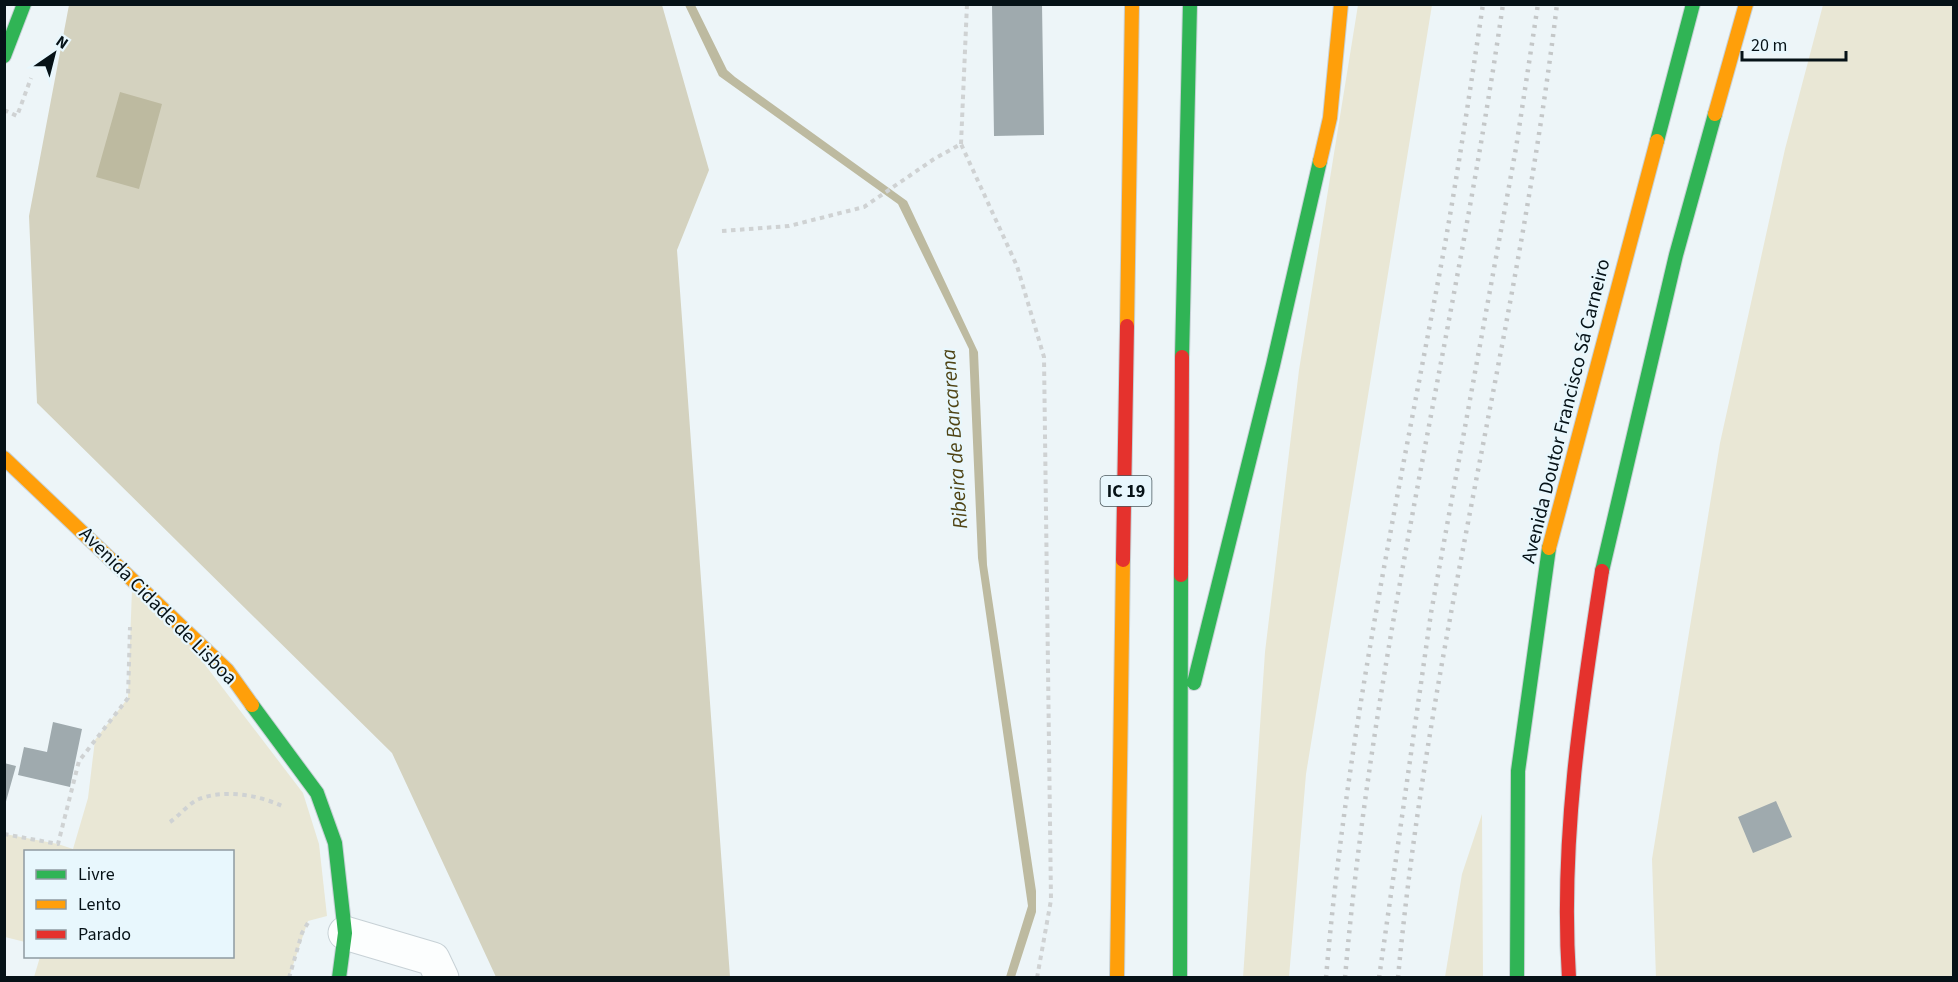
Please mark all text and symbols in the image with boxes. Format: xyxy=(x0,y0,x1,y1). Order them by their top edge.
north arrow xyxy=(24,24,84,84)
scale bar xyxy=(1742,24,1846,62)
text: N xyxy=(51,30,73,55)
text: 20 m xyxy=(1751,33,1787,58)
street label: Avenida Doutor Francisco Sá Carneiro xyxy=(1515,256,1617,566)
water label: Ribeira de Barcarena xyxy=(933,348,975,530)
road number: IC 19 xyxy=(1100,476,1152,506)
street label: Avenida Cidade de Lisboa xyxy=(73,521,243,691)
legend xyxy=(24,850,234,958)
text: Livre xyxy=(78,862,115,887)
text: Lento xyxy=(78,892,121,917)
text: Parado xyxy=(78,922,131,947)

